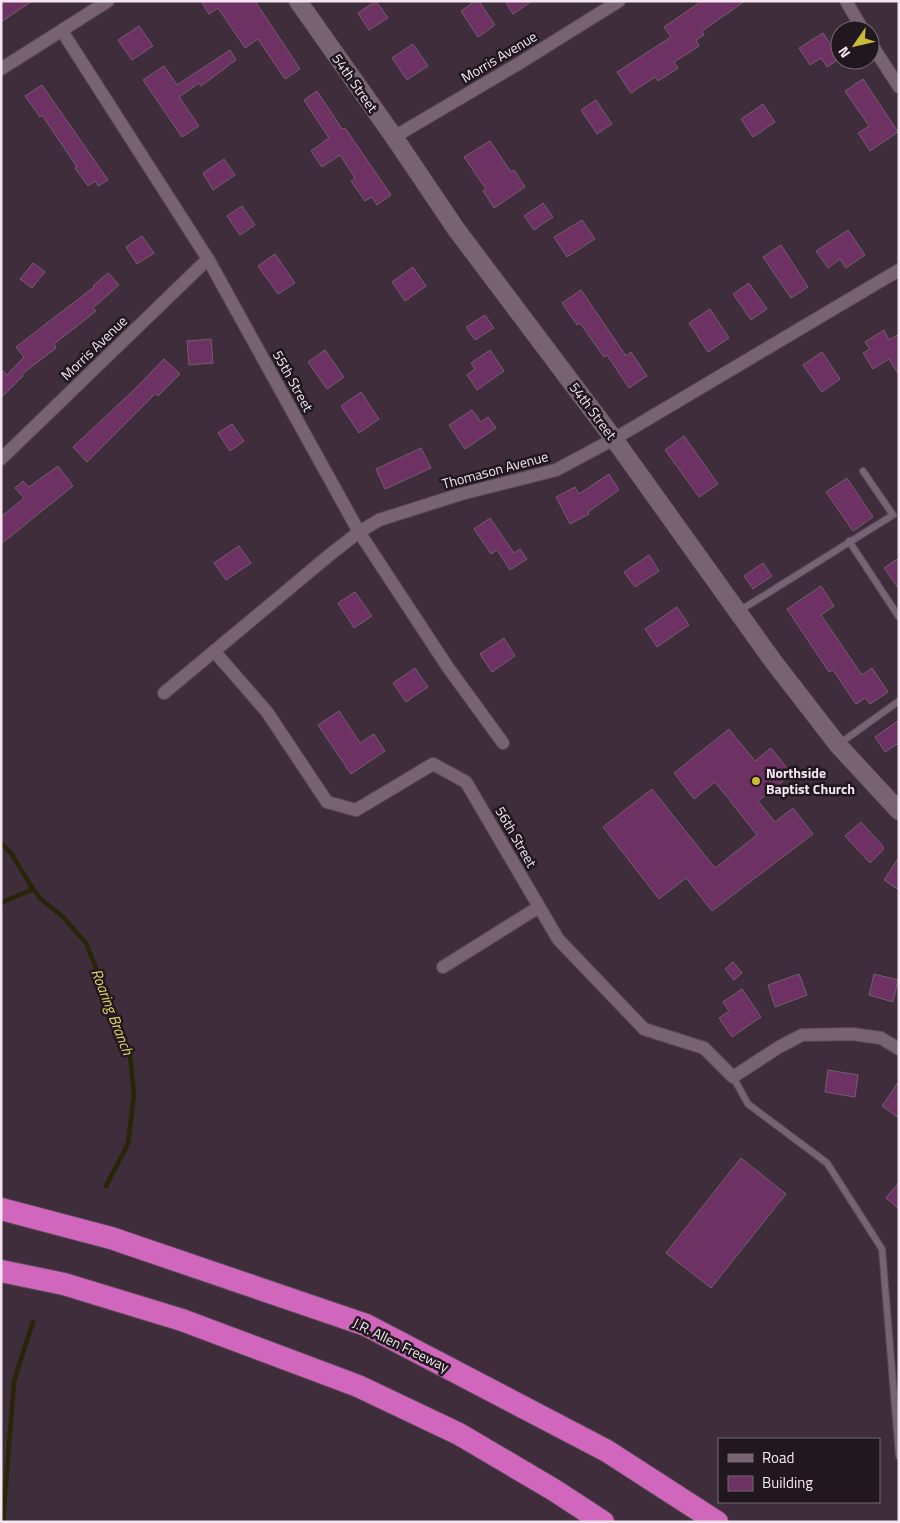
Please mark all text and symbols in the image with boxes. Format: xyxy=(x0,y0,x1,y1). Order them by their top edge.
north arrow xyxy=(830,20,880,70)
street label: Morris Avenue xyxy=(457,26,541,88)
text: N xyxy=(832,43,855,62)
street label: 54th Street xyxy=(328,49,383,116)
street label: Morris Avenue xyxy=(56,310,132,385)
street label: 55th Street xyxy=(268,346,319,415)
street label: 54th Street xyxy=(565,378,622,444)
street label: Thomason Avenue xyxy=(439,445,550,494)
place label: Northside Baptist Church xyxy=(766,762,855,799)
marker: Northside Baptist Church xyxy=(750,775,762,787)
street label: 56th Street xyxy=(491,802,542,871)
water label: Roaring Branch xyxy=(85,965,140,1059)
street label: J.R. Allen Freeway xyxy=(350,1312,453,1377)
legend xyxy=(718,1438,880,1503)
text: Road xyxy=(762,1446,794,1469)
text: Building xyxy=(762,1471,813,1494)

